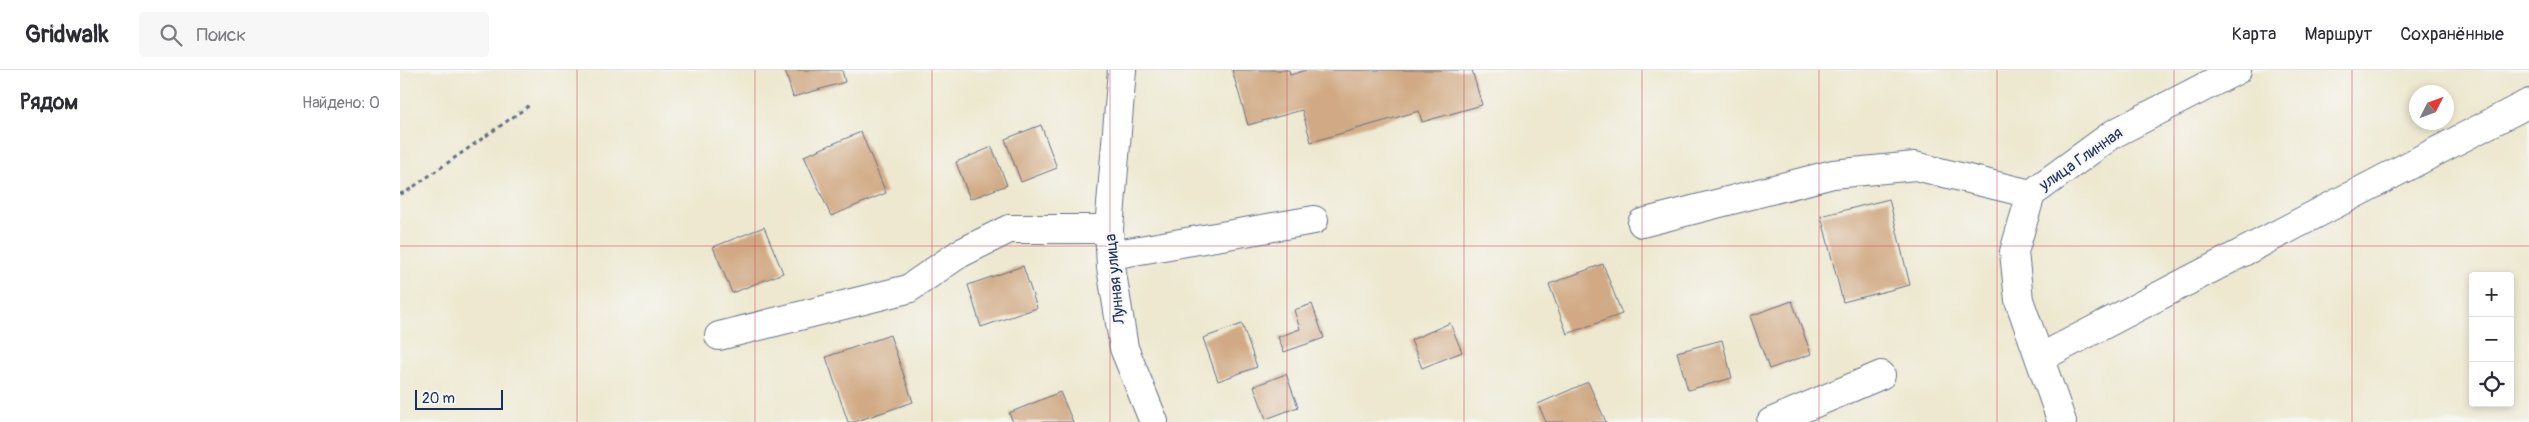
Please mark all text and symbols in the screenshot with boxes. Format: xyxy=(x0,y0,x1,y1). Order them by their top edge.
search box xyxy=(139,12,489,57)
text: Gridwalk xyxy=(25,20,109,49)
icon: search xyxy=(157,21,185,49)
text: Поиск xyxy=(197,23,246,47)
text: Карта xyxy=(2232,23,2276,46)
text: Маршрут xyxy=(2304,23,2372,46)
text: Сохранённые xyxy=(2400,23,2504,46)
north arrow xyxy=(2409,85,2454,130)
text: Рядом xyxy=(20,89,78,116)
text: Найдено: 0 xyxy=(302,93,380,113)
street label: улица Глинная xyxy=(2035,123,2127,196)
street label: Лунная улица xyxy=(1100,233,1130,326)
map controls xyxy=(2469,272,2514,407)
button: + xyxy=(2469,272,2514,317)
button: − xyxy=(2469,317,2514,362)
button: locate xyxy=(2469,362,2514,407)
scale bar xyxy=(415,387,502,410)
text: 20 m xyxy=(422,390,455,407)

